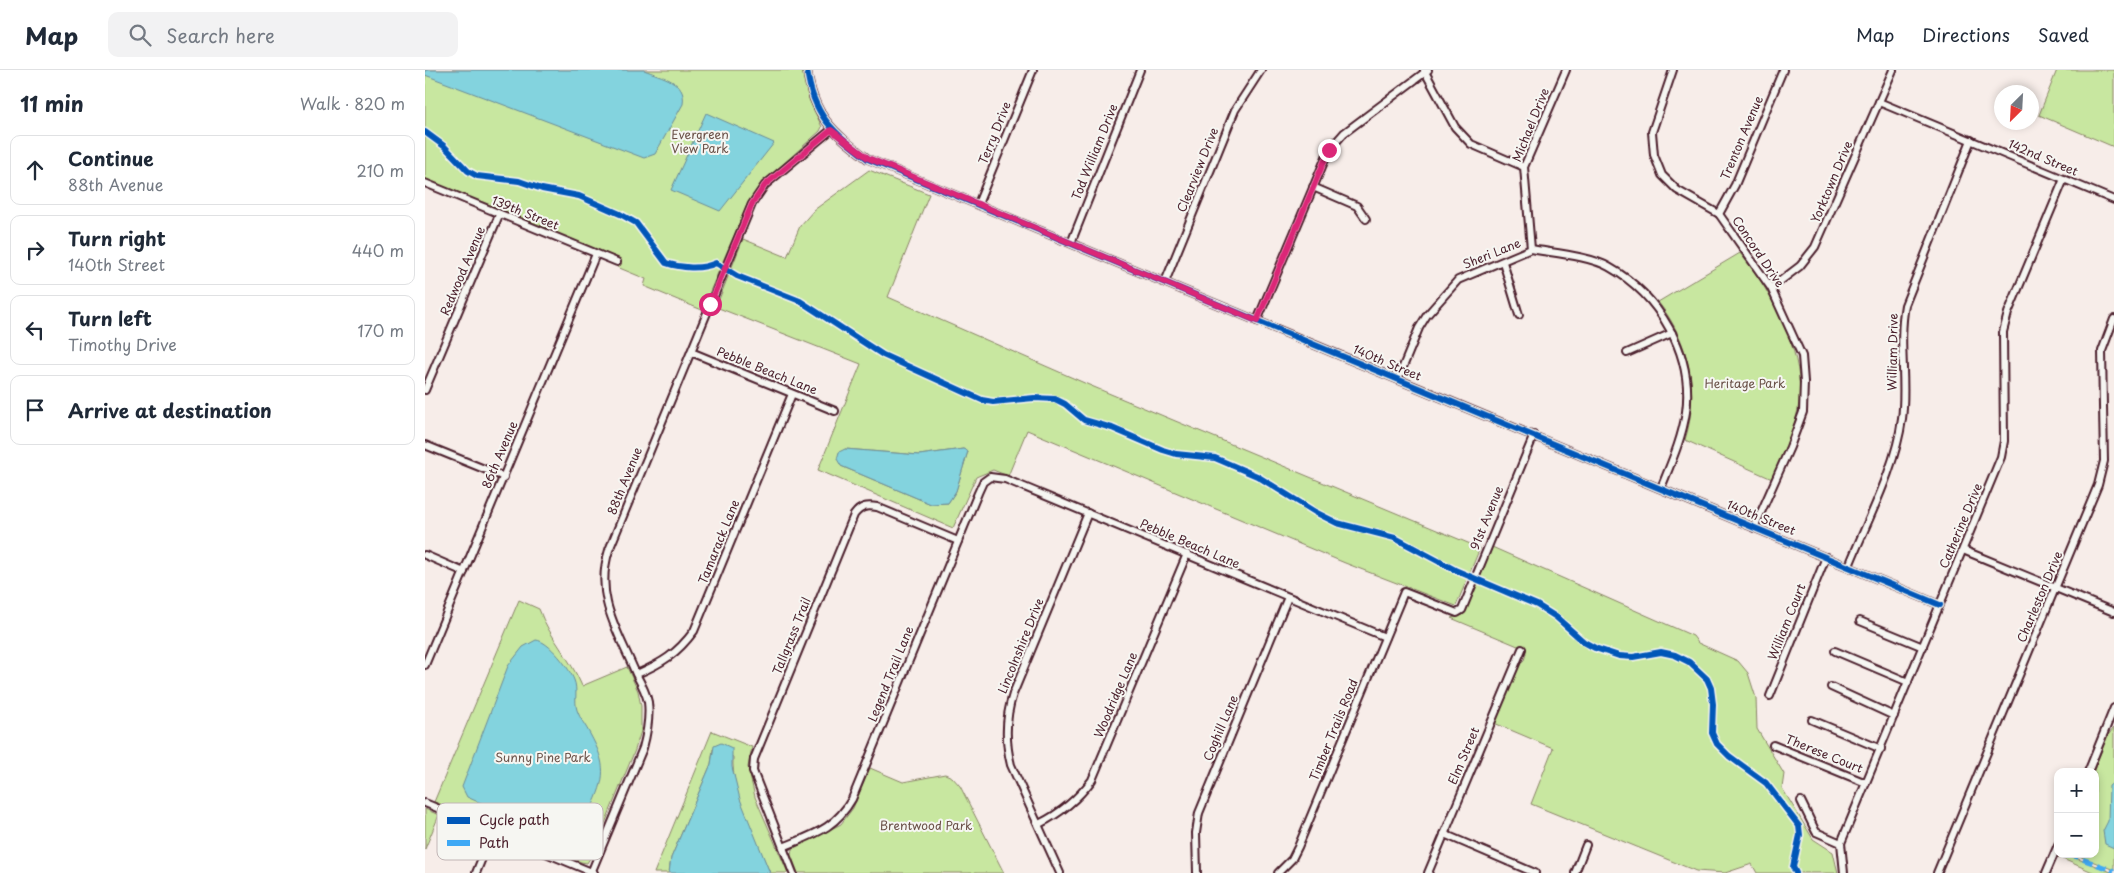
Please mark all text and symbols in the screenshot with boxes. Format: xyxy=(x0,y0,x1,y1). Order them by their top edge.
search box xyxy=(108,12,458,57)
text: Map xyxy=(25,17,78,53)
icon: search xyxy=(126,21,154,49)
text: Search here xyxy=(166,21,275,49)
text: Map xyxy=(1856,21,1894,48)
text: Directions xyxy=(1922,21,2010,48)
text: Saved xyxy=(2038,21,2089,48)
street label: Michael Drive xyxy=(1507,85,1553,164)
north arrow xyxy=(1994,85,2039,130)
text: 11 min xyxy=(20,87,84,119)
text: Walk · 820 m xyxy=(300,91,405,115)
street label: Trenton Avenue xyxy=(1715,92,1767,182)
street label: Terry Drive xyxy=(973,99,1015,167)
street label: Tod William Drive xyxy=(1067,101,1122,202)
street label: Clearview Drive xyxy=(1172,124,1222,215)
park label: Evergreen View Park xyxy=(671,125,729,157)
street label: 142nd Street xyxy=(2006,134,2081,180)
street label: Yorktown Drive xyxy=(1806,138,1856,225)
route end xyxy=(1318,139,1341,162)
text: Continue xyxy=(68,144,154,172)
icon: ahead xyxy=(21,156,49,184)
text: 210 m xyxy=(356,158,404,182)
text: 88th Avenue xyxy=(68,172,163,196)
street label: 139th Street xyxy=(489,190,562,234)
street label: Concord Drive xyxy=(1728,212,1790,291)
street label: Redwood Avenue xyxy=(435,223,489,318)
text: Turn right xyxy=(68,224,166,252)
street label: Sheri Lane xyxy=(1460,233,1523,273)
icon: right xyxy=(21,236,49,264)
text: 440 m xyxy=(352,238,404,262)
text: 140th Street xyxy=(68,252,165,276)
route start xyxy=(699,293,722,316)
text: Turn left xyxy=(68,304,152,332)
street label: William Drive xyxy=(1882,312,1902,391)
icon: left xyxy=(21,316,49,344)
text: 170 m xyxy=(358,318,404,342)
text: Timothy Drive xyxy=(68,332,177,356)
street label: 140th Street xyxy=(1350,340,1425,385)
street label: Pebble Beach Lane xyxy=(714,342,821,399)
park label: Heritage Park xyxy=(1705,374,1785,392)
icon: arrive xyxy=(21,396,49,424)
text: Arrive at destination xyxy=(68,396,272,424)
street label: 86th Avenue xyxy=(477,418,522,491)
street label: 88th Avenue xyxy=(602,444,646,517)
street label: Catherine Drive xyxy=(1934,480,1986,571)
street label: 91st Avenue xyxy=(1465,482,1507,552)
street label: 140th Street xyxy=(1724,495,1799,539)
street label: Tamarack Lane xyxy=(693,497,743,587)
street label: Pebble Beach Lane xyxy=(1138,514,1243,572)
street label: Charleston Drive xyxy=(2012,548,2066,645)
street label: William Court xyxy=(1763,581,1810,663)
street label: Tallgrass Trail xyxy=(767,594,815,677)
street label: Lincolnshire Drive xyxy=(993,595,1047,696)
street label: Legend Trail Lane xyxy=(863,623,918,724)
street label: Woodridge Lane xyxy=(1089,649,1141,740)
street label: Timber Trails Road xyxy=(1304,676,1362,783)
street label: Coghill Lane xyxy=(1198,691,1242,764)
street label: Elm Street xyxy=(1443,724,1483,787)
street label: Therese Court xyxy=(1783,729,1866,777)
park label: Sunny Pine Park xyxy=(495,748,591,766)
map controls xyxy=(2054,768,2099,858)
button: + xyxy=(2054,768,2099,813)
legend xyxy=(437,803,603,860)
text: Cycle path xyxy=(479,809,550,830)
button: − xyxy=(2054,813,2099,858)
park label: Brentwood Park xyxy=(880,816,972,834)
text: Path xyxy=(479,832,509,853)

